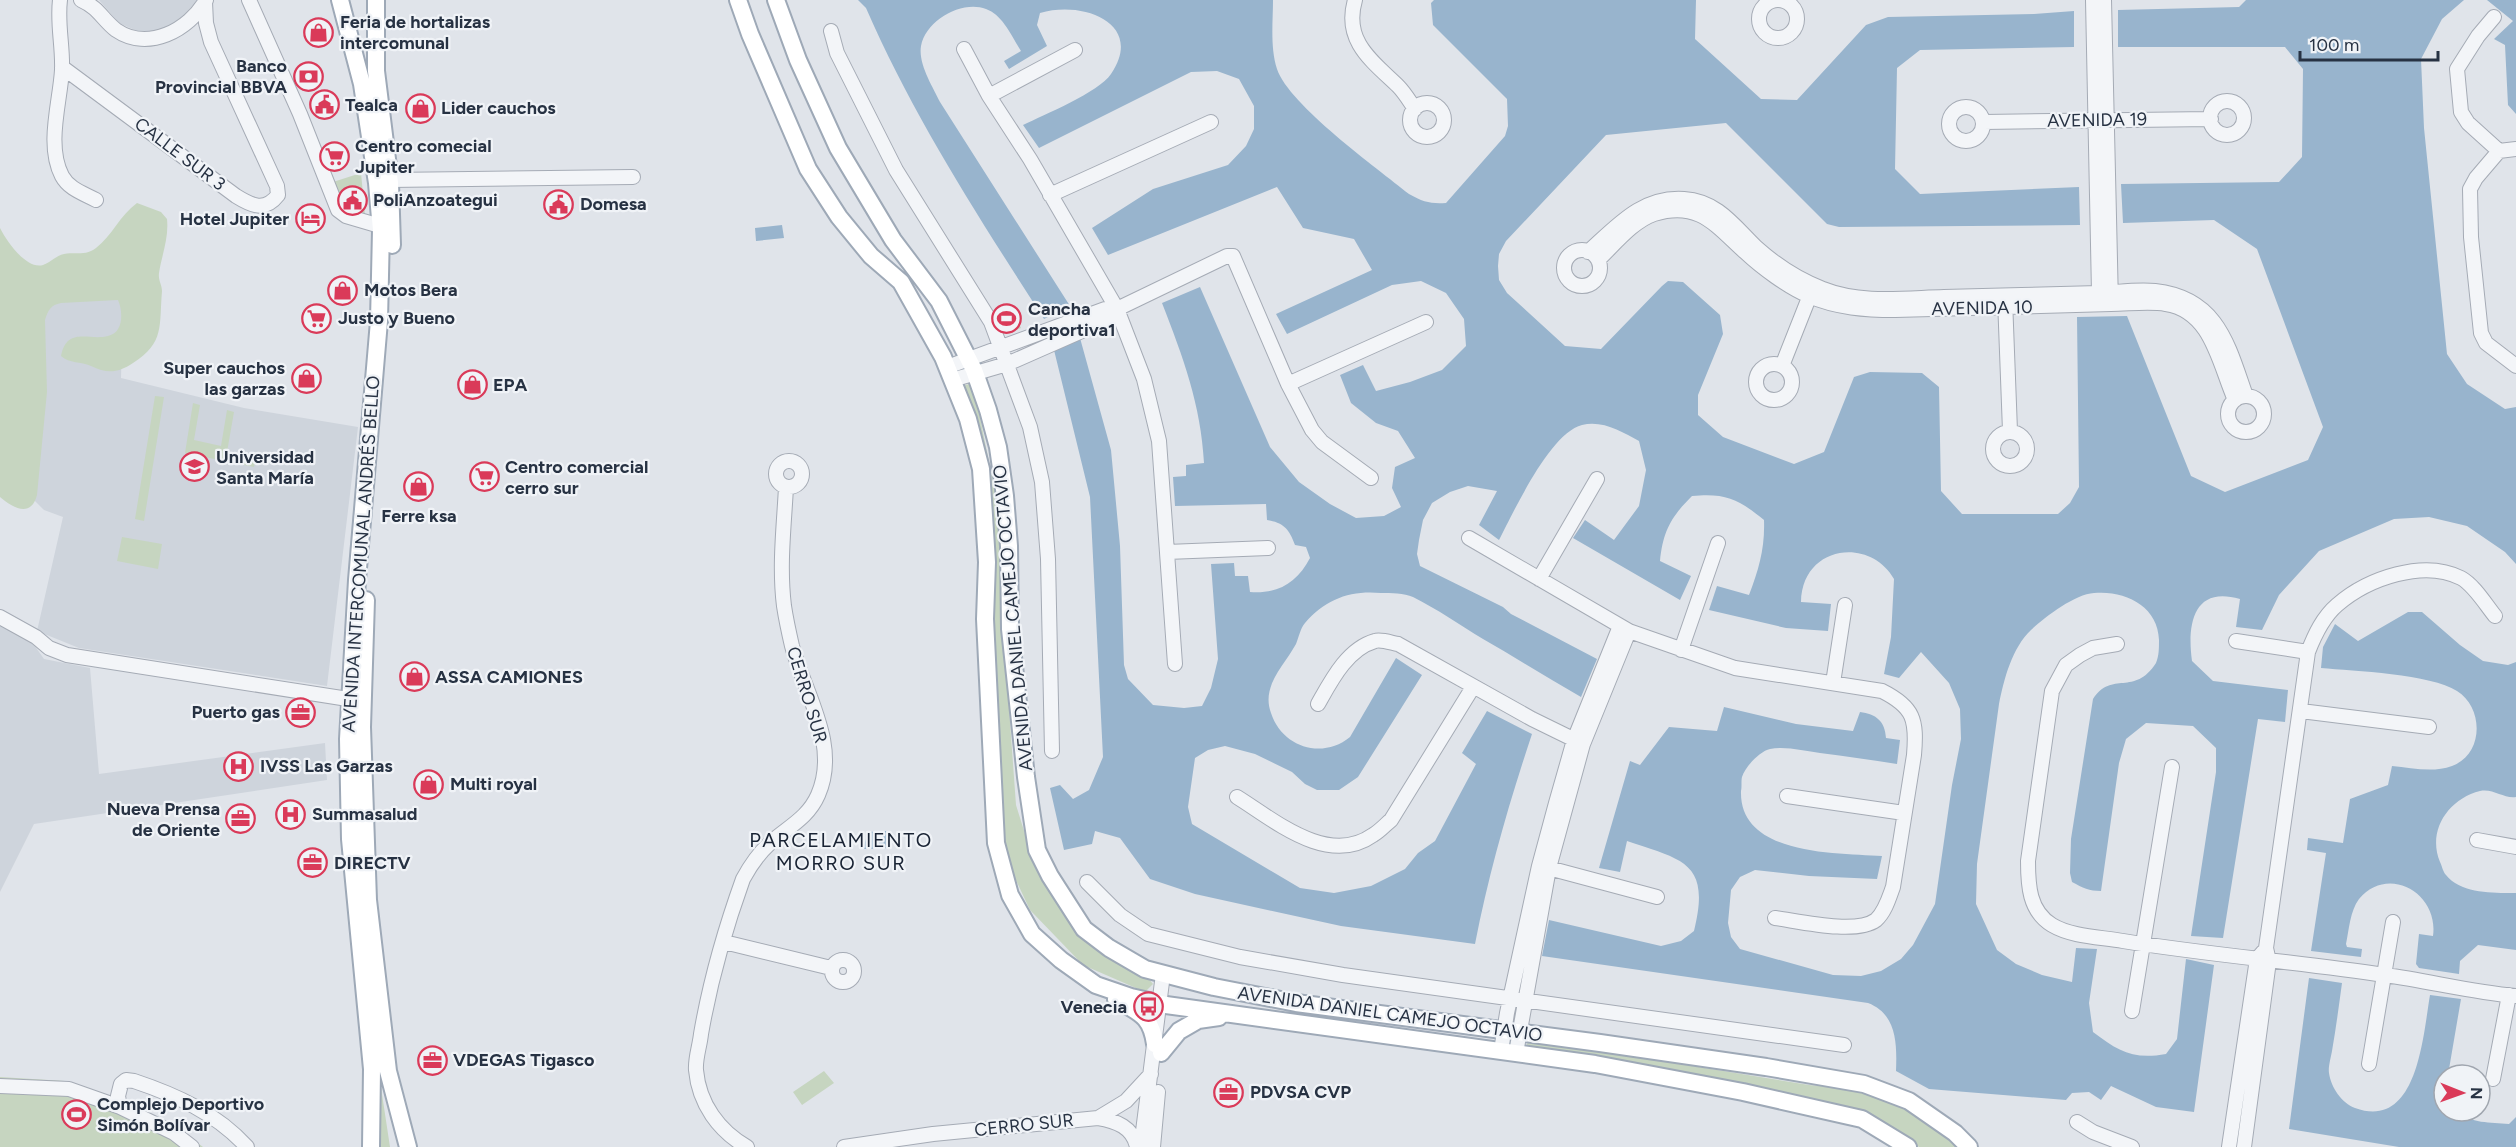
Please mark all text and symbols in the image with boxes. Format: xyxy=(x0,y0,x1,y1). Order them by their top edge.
place label: Feria de hortalizas intercomunal xyxy=(340,11,491,54)
shop icon: Feria de hortalizas intercomunal xyxy=(303,16,335,48)
scale bar xyxy=(2300,24,2438,62)
text: 100 m xyxy=(2309,34,2359,56)
place label: Banco Provincial BBVA xyxy=(155,55,287,98)
bank icon: Banco Provincial BBVA xyxy=(292,60,324,92)
public building icon: Tealca xyxy=(308,89,340,121)
shop icon: Lider cauchos xyxy=(404,92,436,124)
place label: Tealca xyxy=(345,94,398,116)
place label: Lider cauchos xyxy=(441,97,556,119)
street label: AVENIDA 19 xyxy=(2047,108,2147,132)
street label: CALLE SUR 3 xyxy=(130,113,230,195)
place label: Centro comecial Jupiter xyxy=(355,135,492,178)
supermarket icon: Centro comecial Jupiter xyxy=(318,140,350,172)
public building icon: PoliAnzoategui xyxy=(336,184,368,216)
public building icon: Domesa xyxy=(543,188,575,220)
place label: PoliAnzoategui xyxy=(373,189,498,211)
place label: Domesa xyxy=(580,193,647,215)
hotel icon: Hotel Jupiter xyxy=(294,203,326,235)
place label: Hotel Jupiter xyxy=(180,208,289,230)
shop icon: Motos Bera xyxy=(327,274,359,306)
place label: Motos Bera xyxy=(364,279,458,301)
street label: AVENIDA 10 xyxy=(1931,296,2033,320)
place label: Cancha deportiva1 xyxy=(1028,298,1116,341)
supermarket icon: Justo y Bueno xyxy=(301,302,333,334)
sports icon: Cancha deportiva1 xyxy=(991,303,1023,335)
place label: Justo y Bueno xyxy=(338,307,455,329)
place label: Super cauchos las garzas xyxy=(163,357,286,400)
shop icon: Super cauchos las garzas xyxy=(290,362,322,394)
shop icon: EPA xyxy=(456,369,488,401)
place label: EPA xyxy=(493,374,527,396)
street label: AVENIDA INTERCOMUNAL ANDRÉS BELLO xyxy=(338,375,384,733)
place label: Universidad Santa María xyxy=(216,446,314,489)
school or university icon: Universidad Santa María xyxy=(179,451,211,483)
place label: Centro comercial cerro sur xyxy=(505,456,648,499)
supermarket icon: Centro comercial cerro sur xyxy=(468,461,500,493)
street label: AVENIDA DANIEL CAMEJO OCTAVIO xyxy=(989,464,1037,772)
shop icon: Ferre ksa xyxy=(403,471,435,503)
place label: Ferre ksa xyxy=(381,505,457,527)
street label: CERRO SUR xyxy=(782,644,832,746)
shop icon: ASSA CAMIONES xyxy=(398,661,430,693)
place label: ASSA CAMIONES xyxy=(435,666,583,688)
office icon: Puerto gas xyxy=(285,696,317,728)
place label: Puerto gas xyxy=(192,701,281,723)
hospital icon: IVSS Las Garzas xyxy=(223,750,255,782)
place label: IVSS Las Garzas xyxy=(260,755,393,777)
shop icon: Multi royal xyxy=(413,768,445,800)
place label: Multi royal xyxy=(450,773,537,795)
place label: Nueva Prensa de Oriente xyxy=(107,798,220,841)
hospital icon: Summasalud xyxy=(275,798,307,830)
office icon: Nueva Prensa de Oriente xyxy=(225,803,257,835)
place label: Summasalud xyxy=(312,803,417,825)
district label: PARCELAMIENTO MORRO SUR xyxy=(749,828,933,875)
office icon: DIRECTV xyxy=(297,847,329,879)
place label: DIRECTV xyxy=(334,852,411,874)
street label: AVENIDA DANIEL CAMEJO OCTAVIO xyxy=(1236,982,1544,1046)
bus stop icon: Venecia xyxy=(1132,991,1164,1023)
place label: Venecia xyxy=(1060,996,1127,1018)
office icon: VDEGAS Tigasco xyxy=(416,1044,448,1076)
place label: VDEGAS Tigasco xyxy=(453,1049,595,1071)
north arrow xyxy=(2432,1063,2492,1123)
office icon: PDVSA CVP xyxy=(1213,1076,1245,1108)
place label: PDVSA CVP xyxy=(1250,1081,1351,1103)
text: N xyxy=(2467,1087,2486,1100)
place label: Complejo Deportivo Simón Bolívar xyxy=(97,1093,264,1136)
sports icon: Complejo Deportivo Simón Bolívar xyxy=(60,1098,92,1130)
street label: CERRO SUR xyxy=(973,1109,1075,1141)

